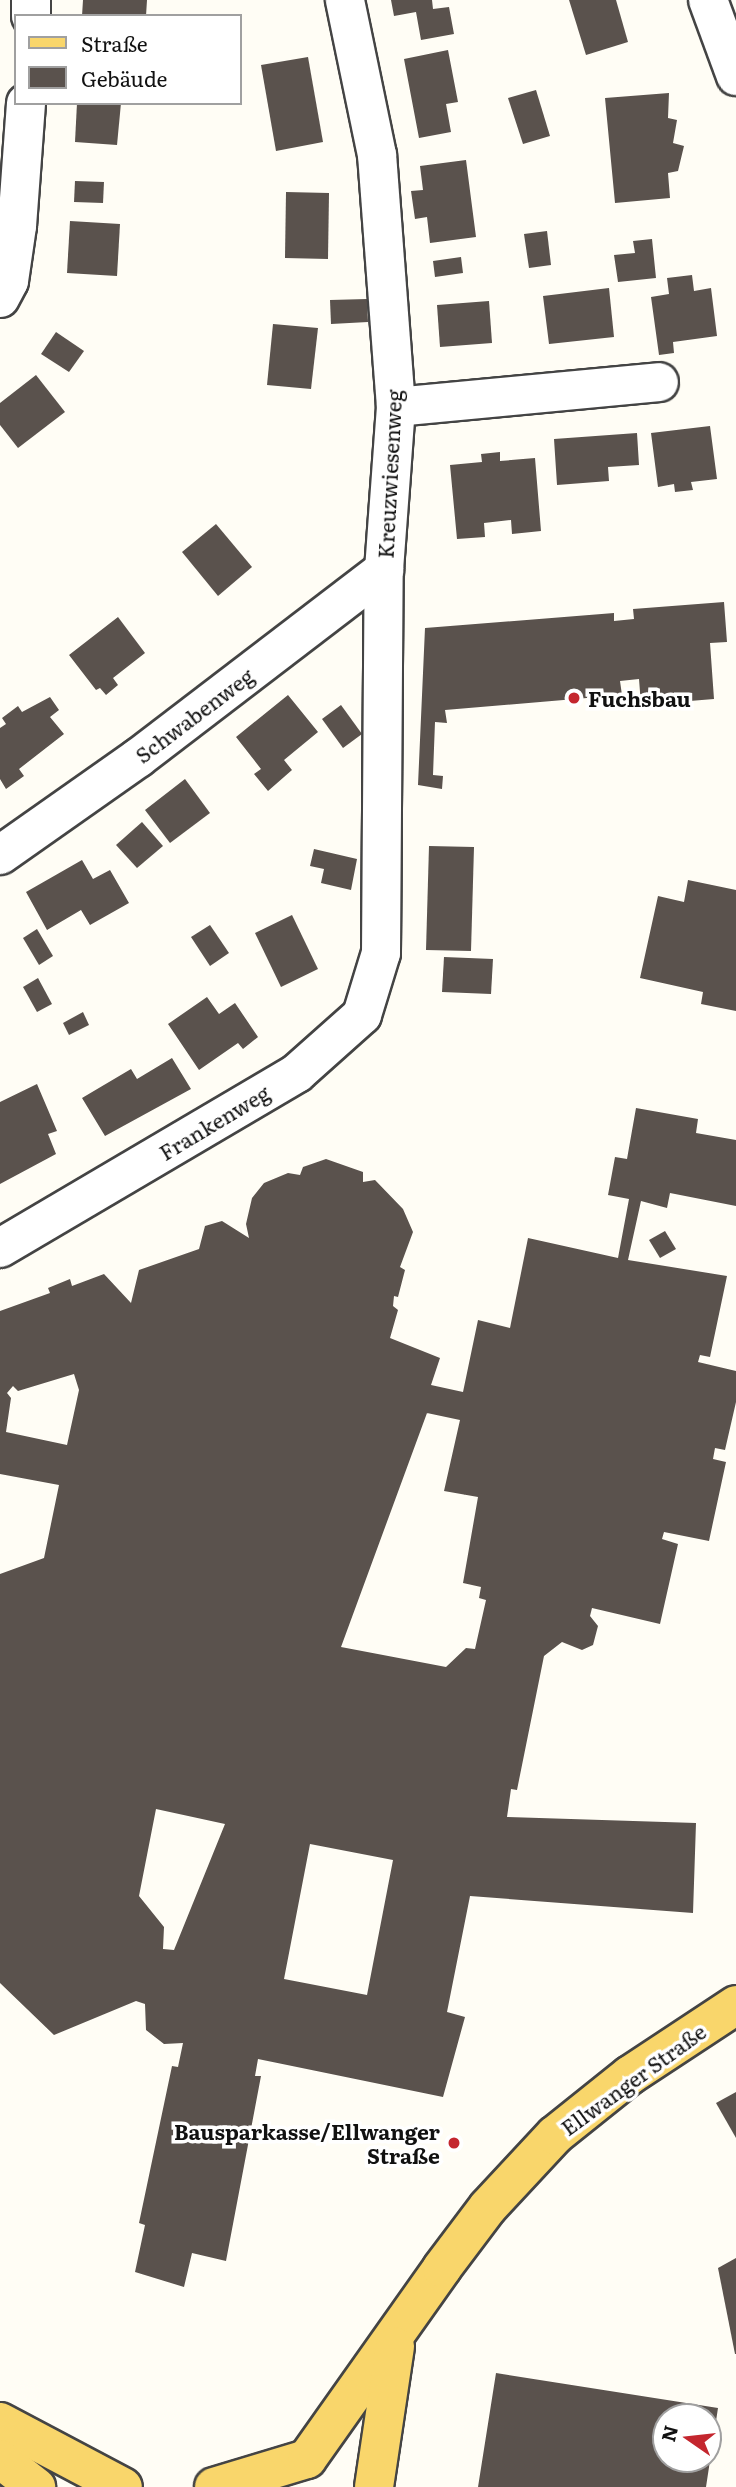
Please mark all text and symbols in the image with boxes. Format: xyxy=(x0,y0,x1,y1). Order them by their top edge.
legend xyxy=(14,14,242,105)
text: Straße xyxy=(81,27,148,58)
text: Gebäude xyxy=(81,62,167,93)
street label: Kreuzwiesenweg xyxy=(372,389,406,559)
street label: Schwabenweg xyxy=(130,662,258,768)
place label: Fuchsbau xyxy=(588,685,691,711)
marker: Fuchsbau xyxy=(566,690,582,706)
street label: Frankenweg xyxy=(154,1079,274,1165)
street label: Ellwanger Straße xyxy=(556,2018,710,2140)
place label: Bausparkasse/Ellwanger Straße xyxy=(174,2118,440,2168)
marker: Bausparkasse/Ellwanger Straße xyxy=(446,2135,462,2151)
north arrow xyxy=(652,2403,722,2473)
text: N xyxy=(653,2422,684,2445)

